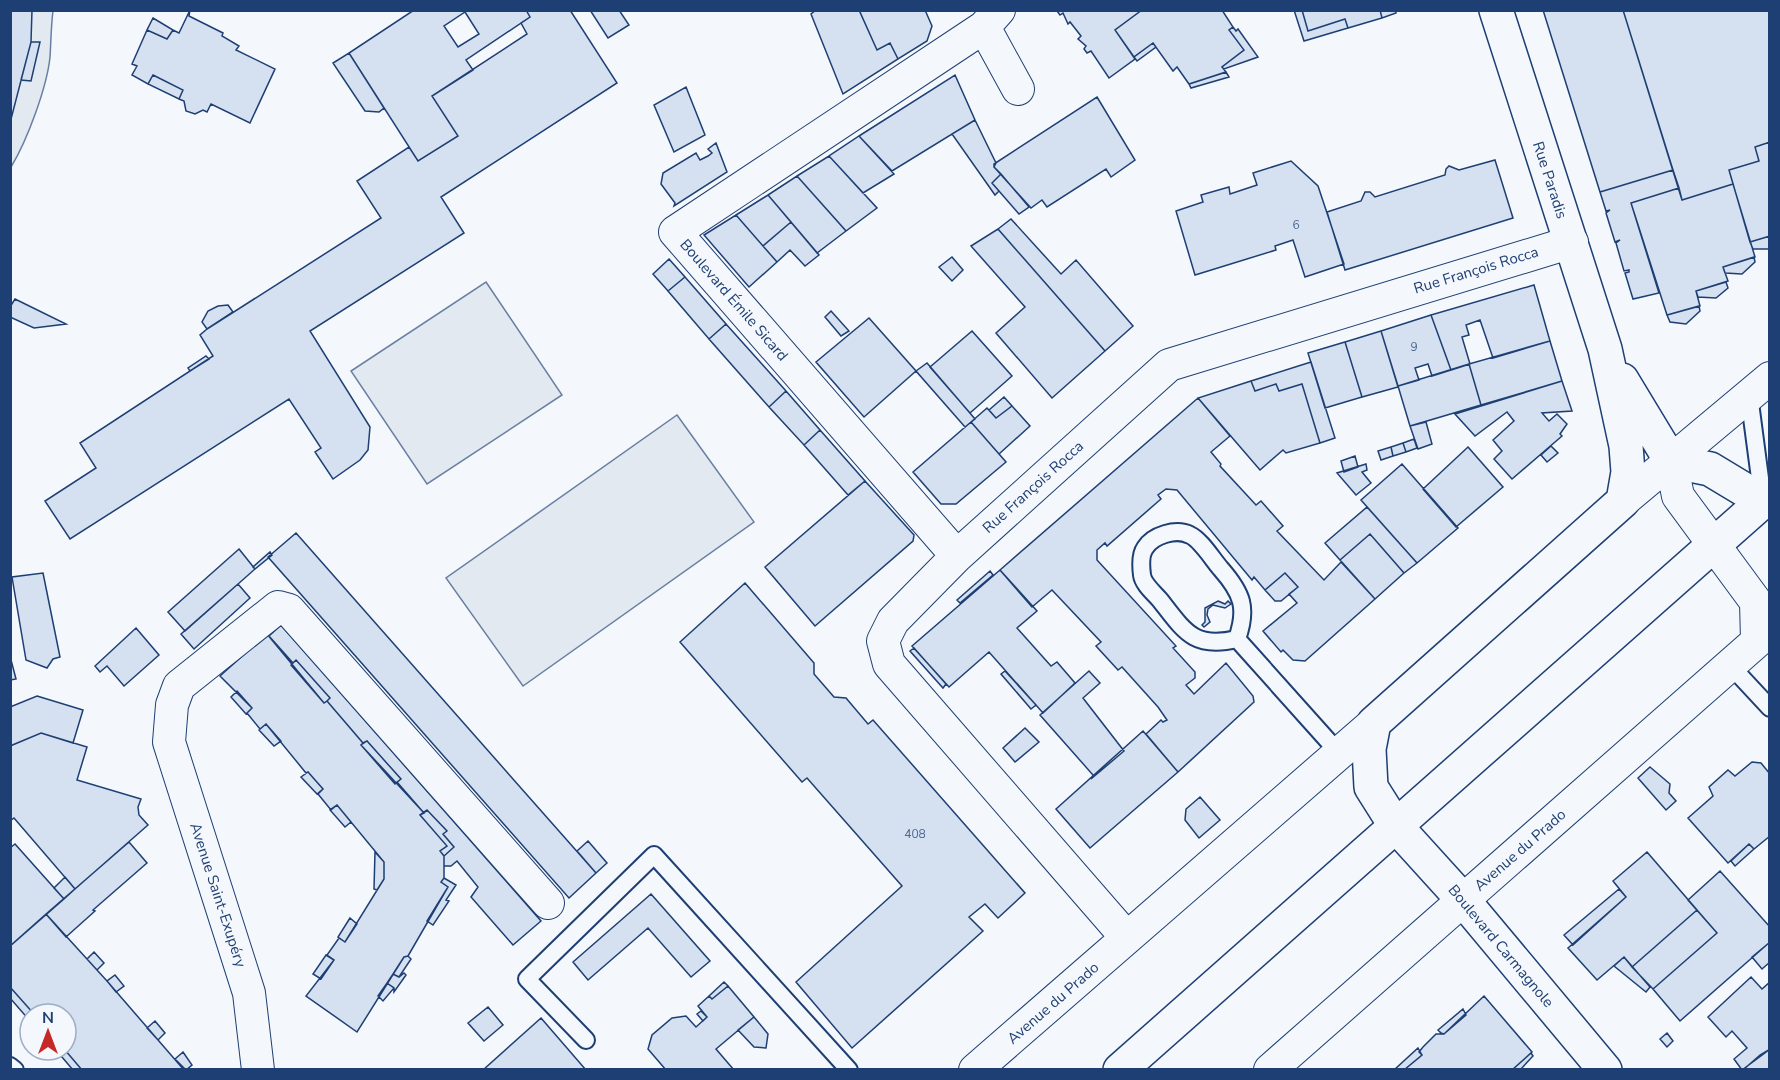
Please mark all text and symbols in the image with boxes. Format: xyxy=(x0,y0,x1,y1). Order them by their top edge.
street label: Rue Paradis xyxy=(1528,139,1572,221)
house number: 6 xyxy=(1292,217,1300,233)
street label: Boulevard Émile Sicard xyxy=(675,235,793,365)
street label: Rue François Rocca xyxy=(1411,241,1541,299)
house number: 9 xyxy=(1410,339,1418,355)
street label: Rue François Rocca xyxy=(978,436,1088,538)
street label: Avenue du Prado xyxy=(1470,805,1570,895)
street label: Avenue Saint-Exupéry xyxy=(185,820,251,970)
house number: 408 xyxy=(904,826,926,842)
street label: Boulevard Carmagnole xyxy=(1444,880,1558,1012)
street label: Avenue du Prado xyxy=(1003,958,1103,1048)
north arrow xyxy=(18,1002,78,1062)
text: N xyxy=(42,1007,54,1029)

